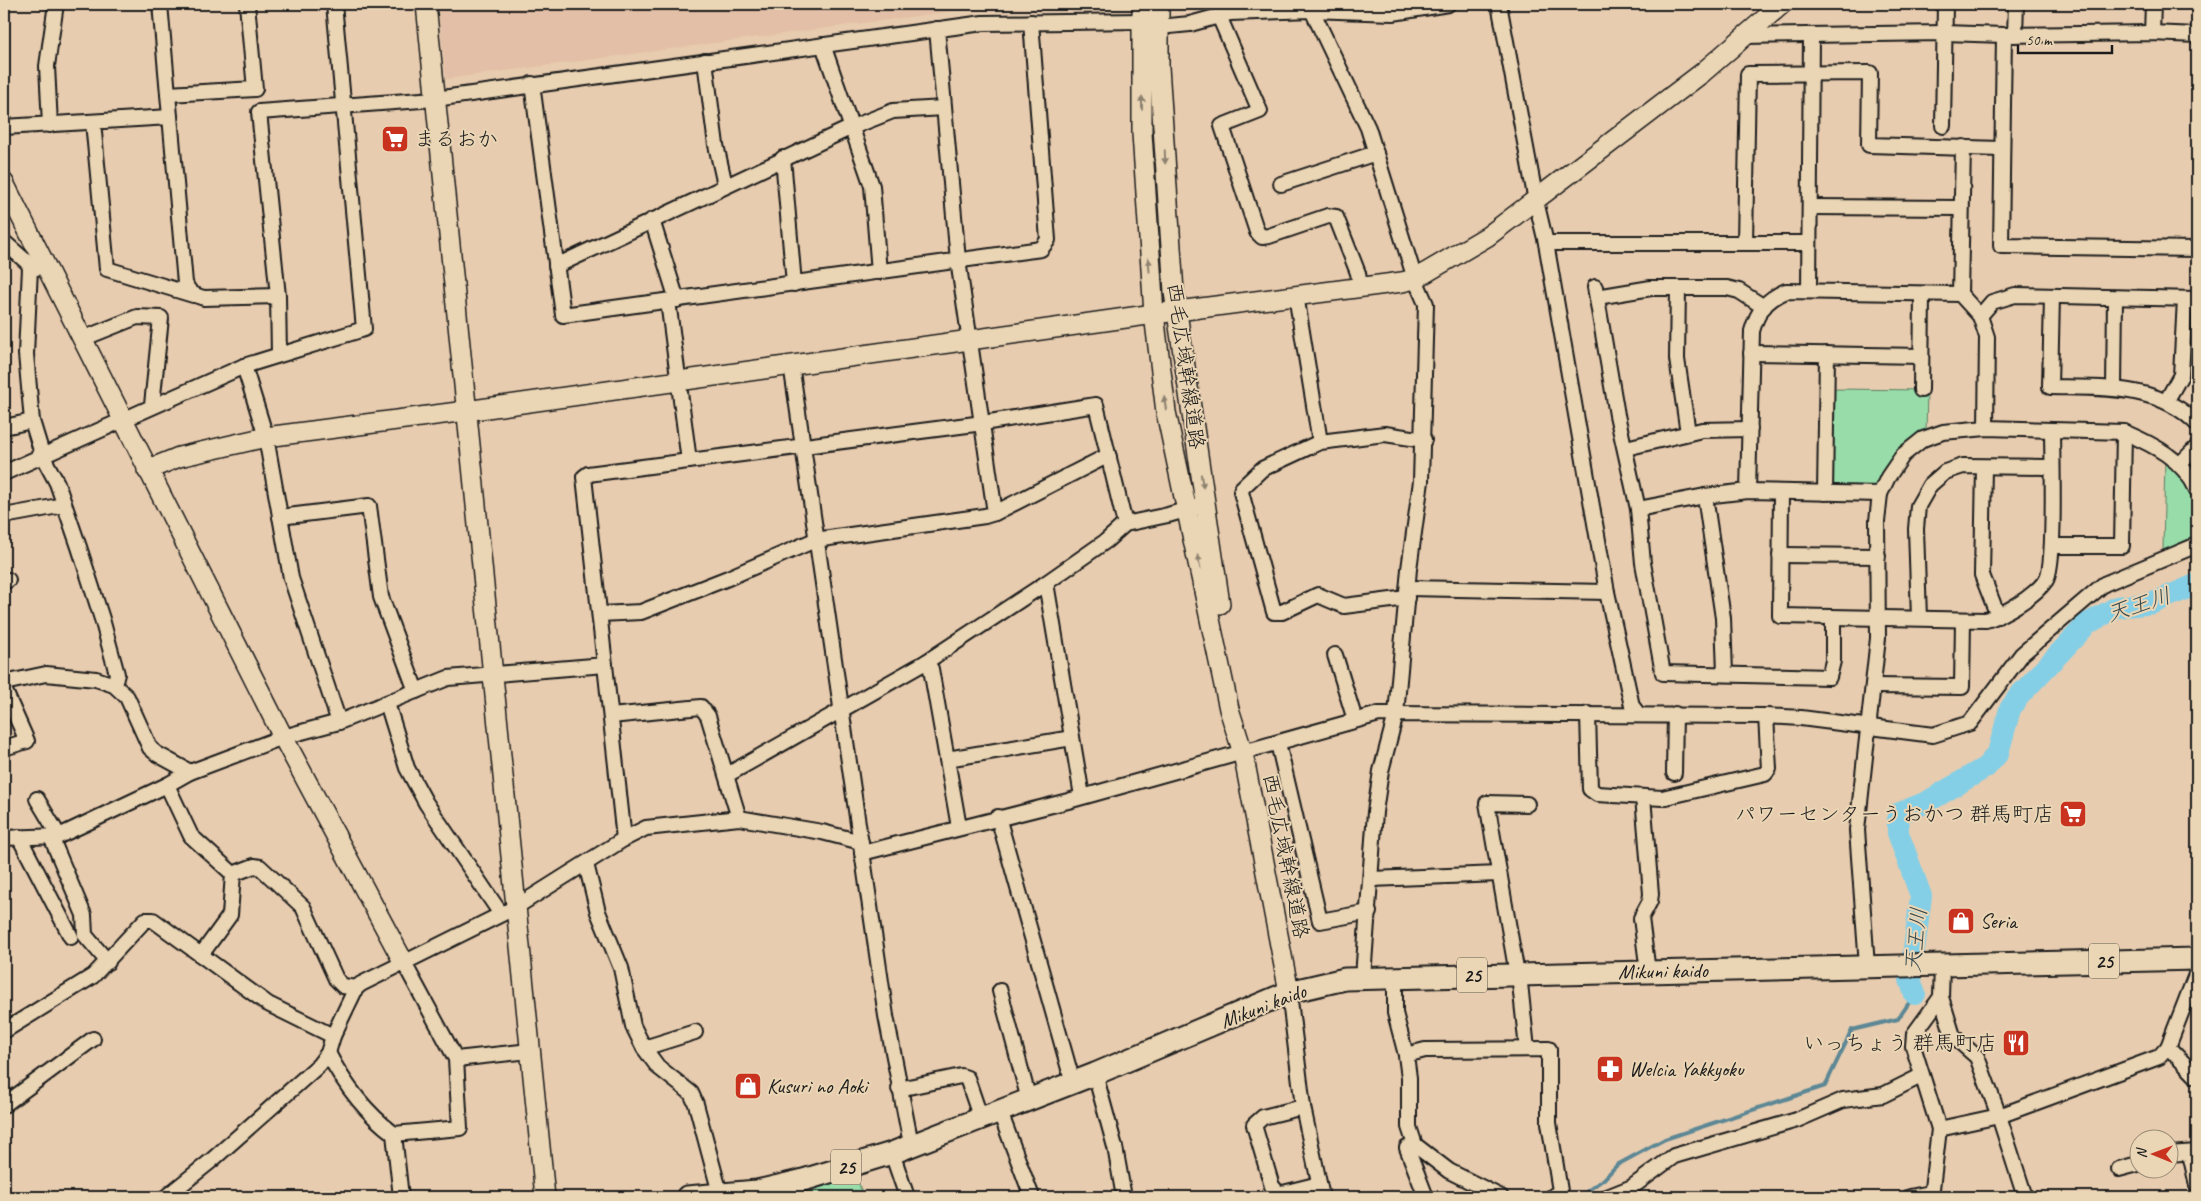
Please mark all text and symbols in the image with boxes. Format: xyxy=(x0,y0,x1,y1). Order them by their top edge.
scale bar xyxy=(2018,22,2112,54)
text: 50 m xyxy=(2026,31,2053,50)
one-way arrow xyxy=(1138,95,1146,111)
supermarket icon: まるおか xyxy=(380,124,410,154)
place label: まるおか xyxy=(414,126,498,152)
one-way arrow xyxy=(1162,150,1170,166)
one-way arrow xyxy=(1145,257,1153,273)
street label: 西毛広域幹線道路 xyxy=(1161,281,1211,451)
one-way arrow xyxy=(1161,395,1169,411)
one-way arrow xyxy=(1198,473,1206,489)
one-way arrow xyxy=(1195,554,1203,570)
water label: 天王川 xyxy=(2103,581,2175,629)
street label: 西毛広域幹線道路 xyxy=(1257,771,1315,941)
supermarket icon: パワーセンターうおかつ 群馬町店 xyxy=(2058,799,2088,829)
place label: パワーセンターうおかつ 群馬町店 xyxy=(1735,801,2054,827)
water label: 天王川 xyxy=(1899,906,1933,974)
shop icon: Seria xyxy=(1946,906,1976,936)
place label: Seria xyxy=(1980,908,2019,934)
road number: 25 xyxy=(2089,944,2119,978)
street label: Mikuni kaido xyxy=(1618,957,1710,985)
road number: 25 xyxy=(1457,958,1487,992)
street label: Mikuni kaido xyxy=(1217,977,1311,1034)
restaurant icon: いっちょう 群馬町店 xyxy=(2001,1028,2031,1058)
place label: いっちょう 群馬町店 xyxy=(1803,1030,1997,1056)
pharmacy icon: Welcia Yakkyoku xyxy=(1595,1054,1625,1084)
place label: Welcia Yakkyoku xyxy=(1629,1056,1745,1082)
shop icon: Kusuri no Aoki xyxy=(733,1071,763,1101)
place label: Kusuri no Aoki xyxy=(767,1073,870,1099)
north arrow xyxy=(2128,1128,2178,1178)
text: N xyxy=(2133,1147,2150,1158)
road number: 25 xyxy=(831,1150,861,1184)

